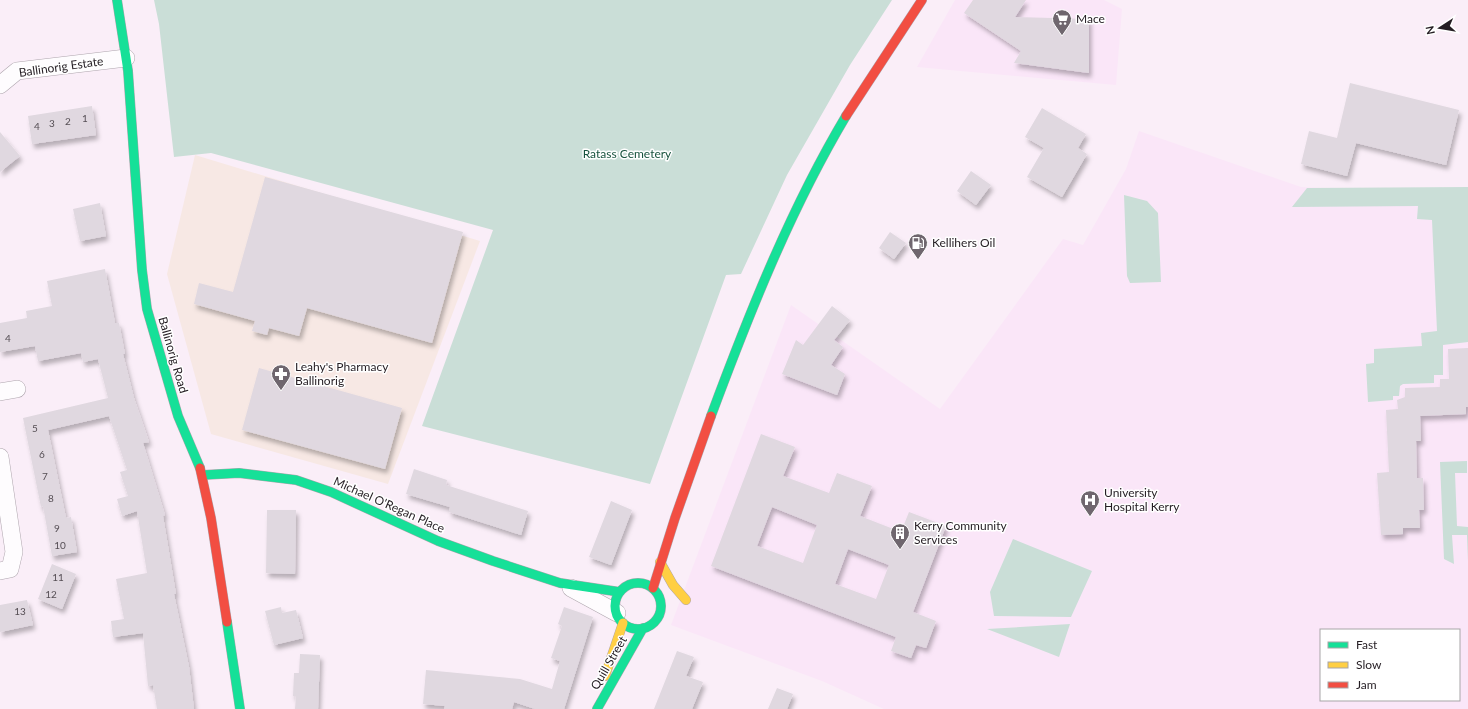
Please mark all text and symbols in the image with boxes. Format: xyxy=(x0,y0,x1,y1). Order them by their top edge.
supermarket icon: Mace xyxy=(1051,8,1073,36)
north arrow xyxy=(1420,8,1460,48)
place label: Mace xyxy=(1076,11,1105,26)
text: N xyxy=(1422,25,1437,36)
street label: Ballinorig Estate xyxy=(18,53,104,80)
house number: 1 xyxy=(82,112,88,124)
house number: 2 xyxy=(65,115,71,127)
house number: 3 xyxy=(49,117,55,129)
house number: 4 xyxy=(34,120,40,132)
park label: Ratass Cemetery xyxy=(583,146,672,161)
fuel station icon: Kellihers Oil xyxy=(907,232,929,260)
place label: Kellihers Oil xyxy=(932,235,995,250)
street label: Ballinorig Road xyxy=(155,315,192,395)
house number: 4 xyxy=(5,332,11,344)
place label: Leahy's Pharmacy Ballinorig xyxy=(295,359,389,388)
pharmacy icon: Leahy's Pharmacy Ballinorig xyxy=(270,363,292,391)
house number: 5 xyxy=(32,422,38,434)
house number: 6 xyxy=(39,448,45,460)
house number: 7 xyxy=(42,470,48,482)
street label: Michael O'Regan Place xyxy=(331,473,447,536)
place label: University Hospital Kerry xyxy=(1104,485,1180,514)
hospital icon: University Hospital Kerry xyxy=(1079,489,1101,517)
house number: 8 xyxy=(48,492,54,504)
place label: Kerry Community Services xyxy=(914,518,1008,547)
house number: 9 xyxy=(54,522,60,534)
building icon: Kerry Community Services xyxy=(889,522,911,550)
house number: 10 xyxy=(54,539,66,551)
house number: 11 xyxy=(52,571,64,583)
house number: 12 xyxy=(45,588,57,600)
house number: 13 xyxy=(14,605,26,617)
legend xyxy=(1320,629,1460,701)
street label: Quill Street xyxy=(587,633,630,692)
text: Fast xyxy=(1356,637,1378,652)
text: Slow xyxy=(1356,657,1382,672)
text: Jam xyxy=(1356,677,1377,692)

